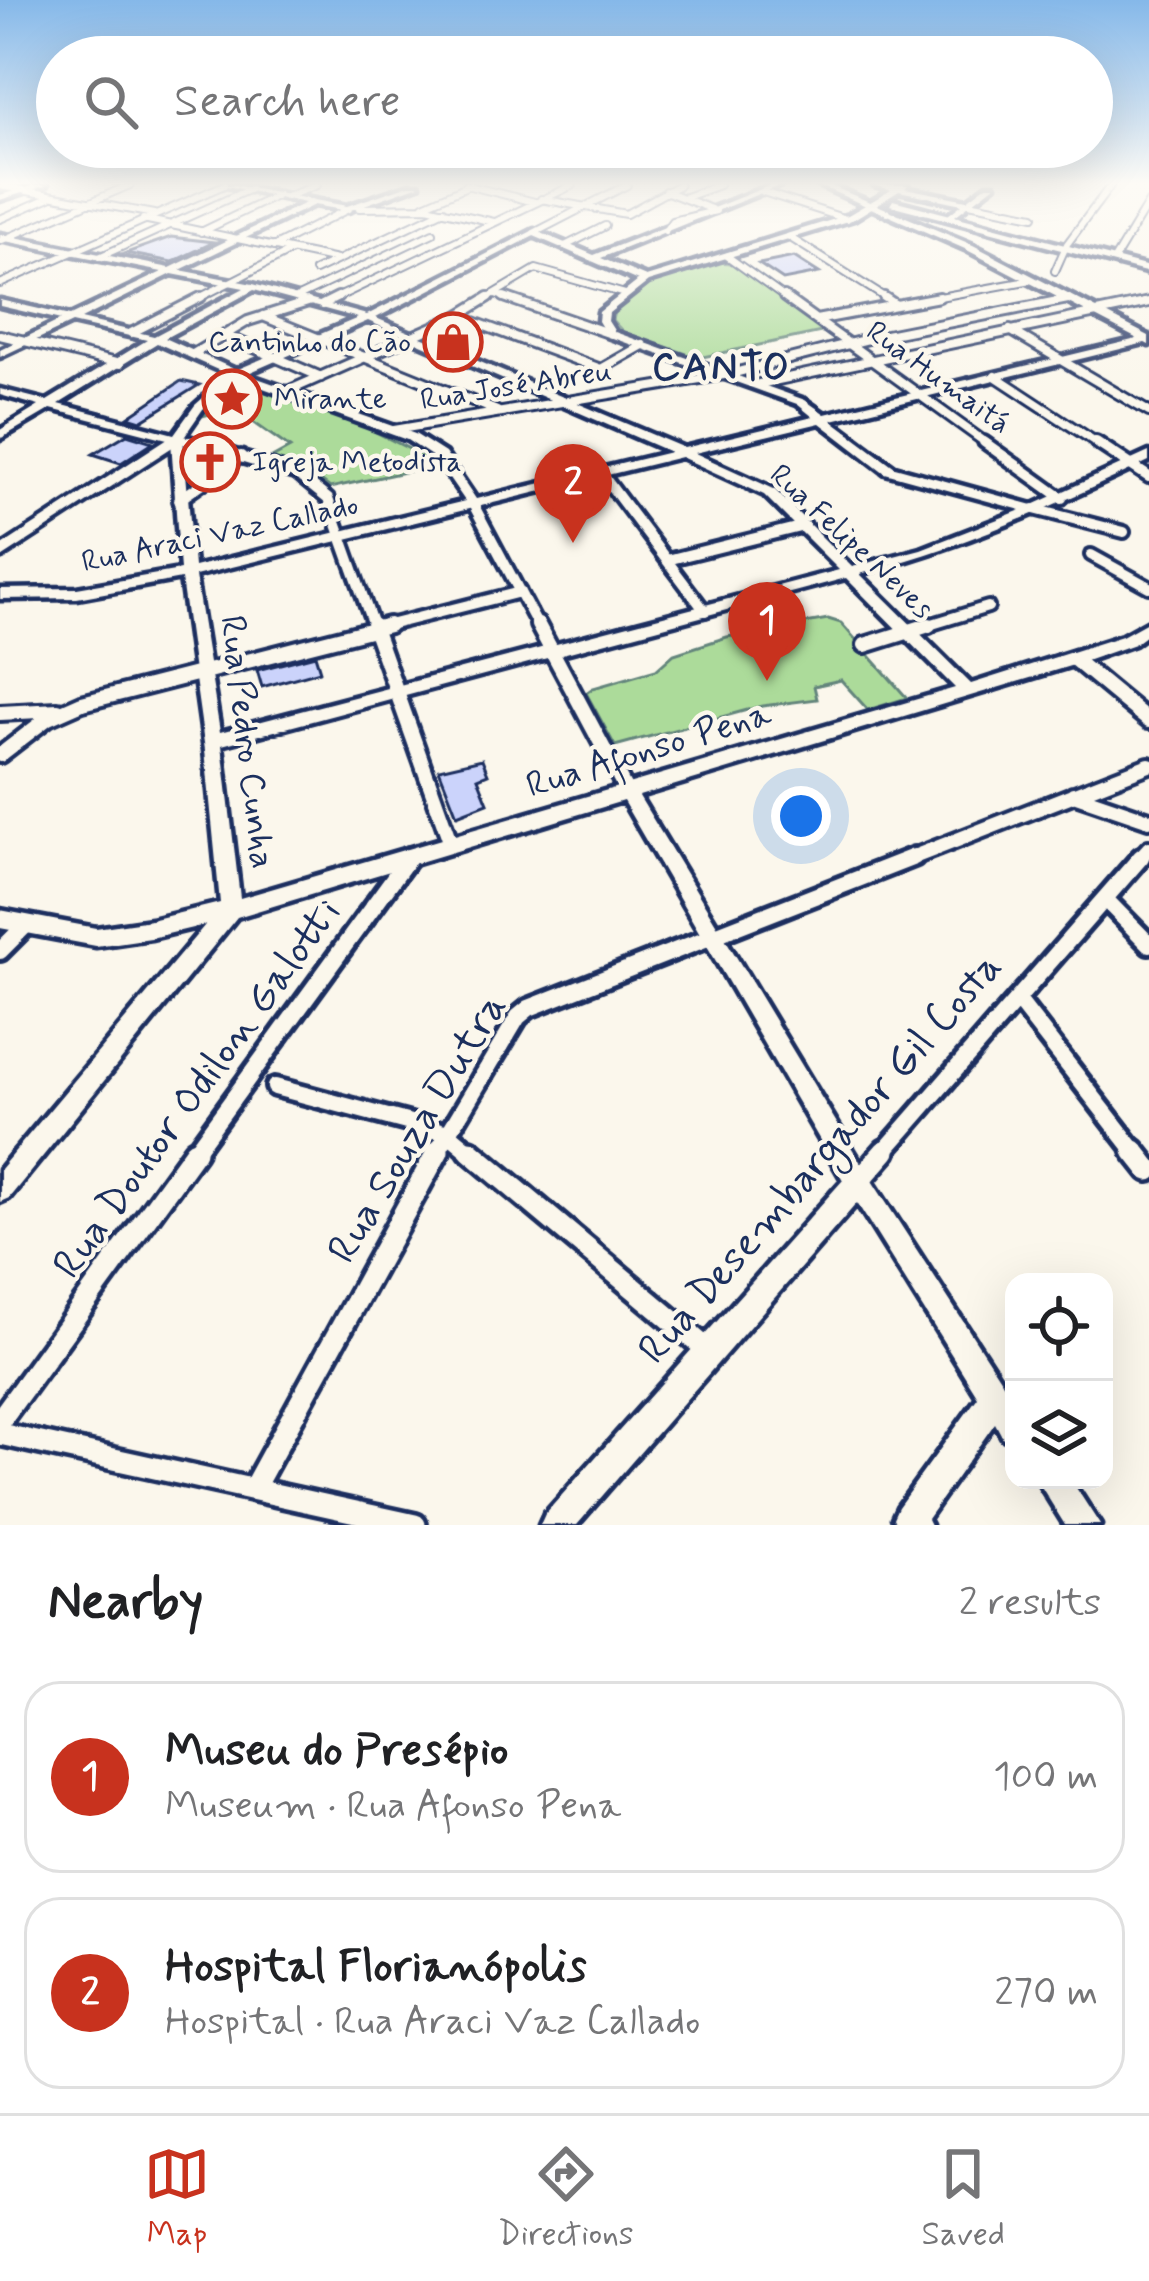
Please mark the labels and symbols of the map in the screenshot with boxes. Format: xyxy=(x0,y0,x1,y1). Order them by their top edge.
shop icon: Cantinho do Cão xyxy=(422,311,484,373)
street label: Rua Humaitá xyxy=(858,312,1018,444)
place label: Cantinho do Cão xyxy=(208,323,411,362)
district label: CANTO xyxy=(652,343,792,394)
street label: Rua José Abreu xyxy=(418,352,614,420)
place icon: Mirante xyxy=(201,368,263,430)
place label: Mirante xyxy=(274,380,387,419)
church icon: Igreja Metodista xyxy=(179,431,241,493)
place label: Igreja Metodista xyxy=(252,443,462,482)
pin: 2 xyxy=(534,444,612,543)
street label: Rua Felipe Neves xyxy=(761,456,941,628)
street label: Rua Araci Vaz Callado xyxy=(78,486,362,582)
pin: 1 xyxy=(728,582,806,681)
street label: Rua Pedro Cunha xyxy=(207,613,285,871)
street label: Rua Afonso Pena xyxy=(521,691,778,812)
your location xyxy=(771,786,831,846)
street label: Rua Doutor Odilon Galotti xyxy=(41,888,355,1290)
street label: Rua Desembargador Gil Costa xyxy=(627,942,1017,1378)
street label: Rua Souza Dutra xyxy=(316,984,520,1274)

